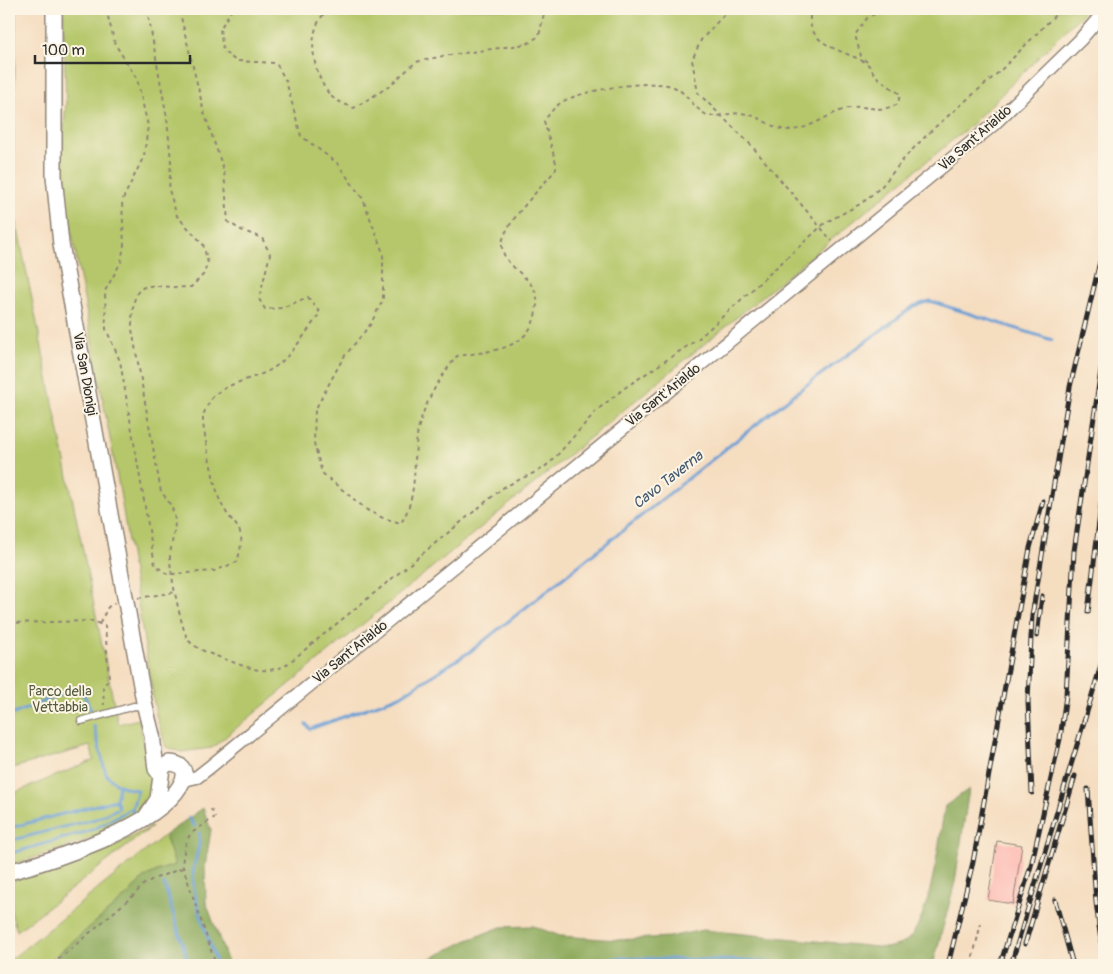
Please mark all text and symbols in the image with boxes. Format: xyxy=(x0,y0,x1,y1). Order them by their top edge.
scale bar xyxy=(35,32,190,64)
text: 100 m xyxy=(42,41,85,60)
street label: Via Sant'Arialdo xyxy=(935,101,1015,174)
street label: Via San Dionigi xyxy=(69,331,101,417)
street label: Via Sant'Arialdo xyxy=(622,359,704,430)
water label: Cavo Taverna xyxy=(629,446,708,513)
street label: Via Sant'Arialdo xyxy=(309,616,391,687)
park label: Parco della Vettabbia xyxy=(28,683,92,716)

